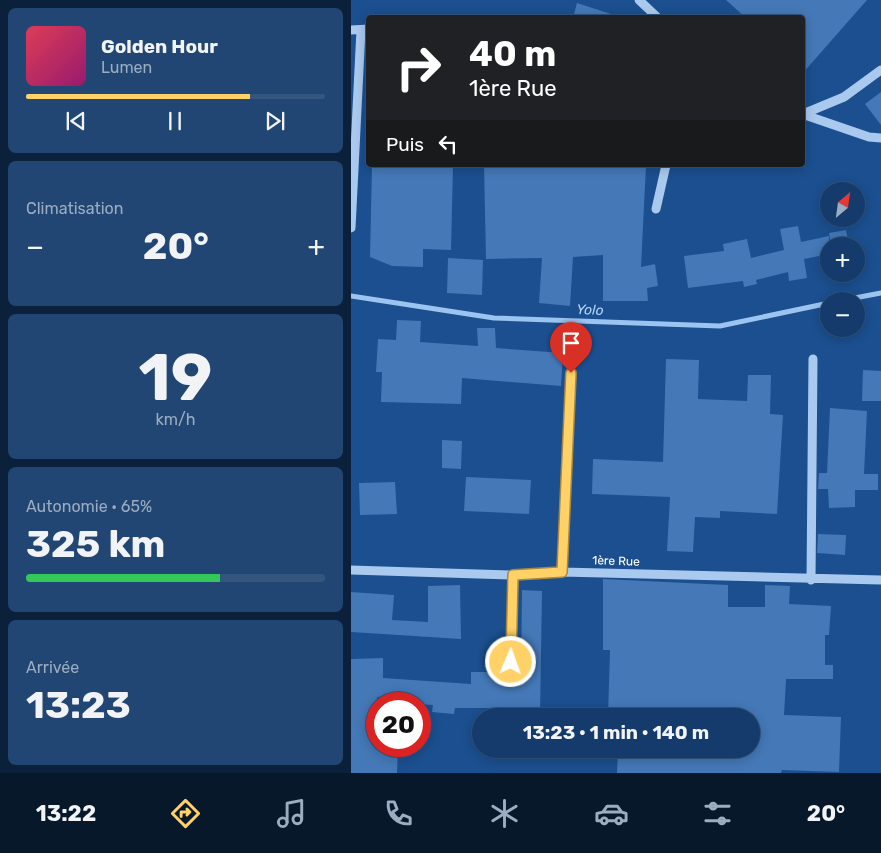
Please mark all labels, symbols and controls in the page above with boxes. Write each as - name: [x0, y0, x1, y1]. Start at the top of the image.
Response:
- text: 40 m: [469, 33, 556, 75]
- text: Golden Hour: [101, 35, 218, 58]
- icon: right: [386, 35, 451, 100]
- text: Lumen: [101, 58, 152, 77]
- text: 1ère Rue: [469, 75, 557, 102]
- icon: previous: [62, 107, 90, 135]
- icon: pause: [161, 107, 189, 135]
- icon: next: [261, 107, 289, 135]
- icon: left: [434, 130, 462, 158]
- text: Puis: [386, 133, 424, 156]
- north arrow: [820, 182, 865, 228]
- map controls: [820, 182, 865, 337]
- text: Climatisation: [26, 199, 123, 218]
- text: 20°: [143, 223, 209, 269]
- text: −: [26, 230, 44, 263]
- text: +: [308, 230, 325, 263]
- button: +: [820, 237, 865, 282]
- button: −: [820, 292, 865, 337]
- water label: Yolo: [576, 301, 604, 319]
- pin: [550, 322, 592, 373]
- icon: arrive: [557, 329, 585, 357]
- text: 19: [139, 339, 212, 416]
- text: km/h: [156, 410, 195, 429]
- text: Autonomie · 65%: [26, 497, 152, 516]
- text: 325 km: [26, 521, 165, 567]
- street label: 1ère Rue: [592, 553, 640, 569]
- position arrow: [484, 635, 536, 687]
- text: Arrivée: [26, 658, 79, 677]
- text: 13:23: [26, 682, 131, 728]
- speed limit sign: 20: [366, 692, 431, 757]
- text: 13:23 · 1 min · 140 m: [523, 721, 709, 744]
- icon: directions: [168, 796, 203, 831]
- icon: music: [274, 796, 309, 831]
- icon: phone: [381, 796, 416, 831]
- icon: climate: [487, 796, 522, 831]
- icon: car: [594, 796, 629, 831]
- icon: filters: [700, 796, 735, 831]
- text: 13:22: [36, 800, 96, 827]
- text: 20°: [807, 800, 845, 827]

